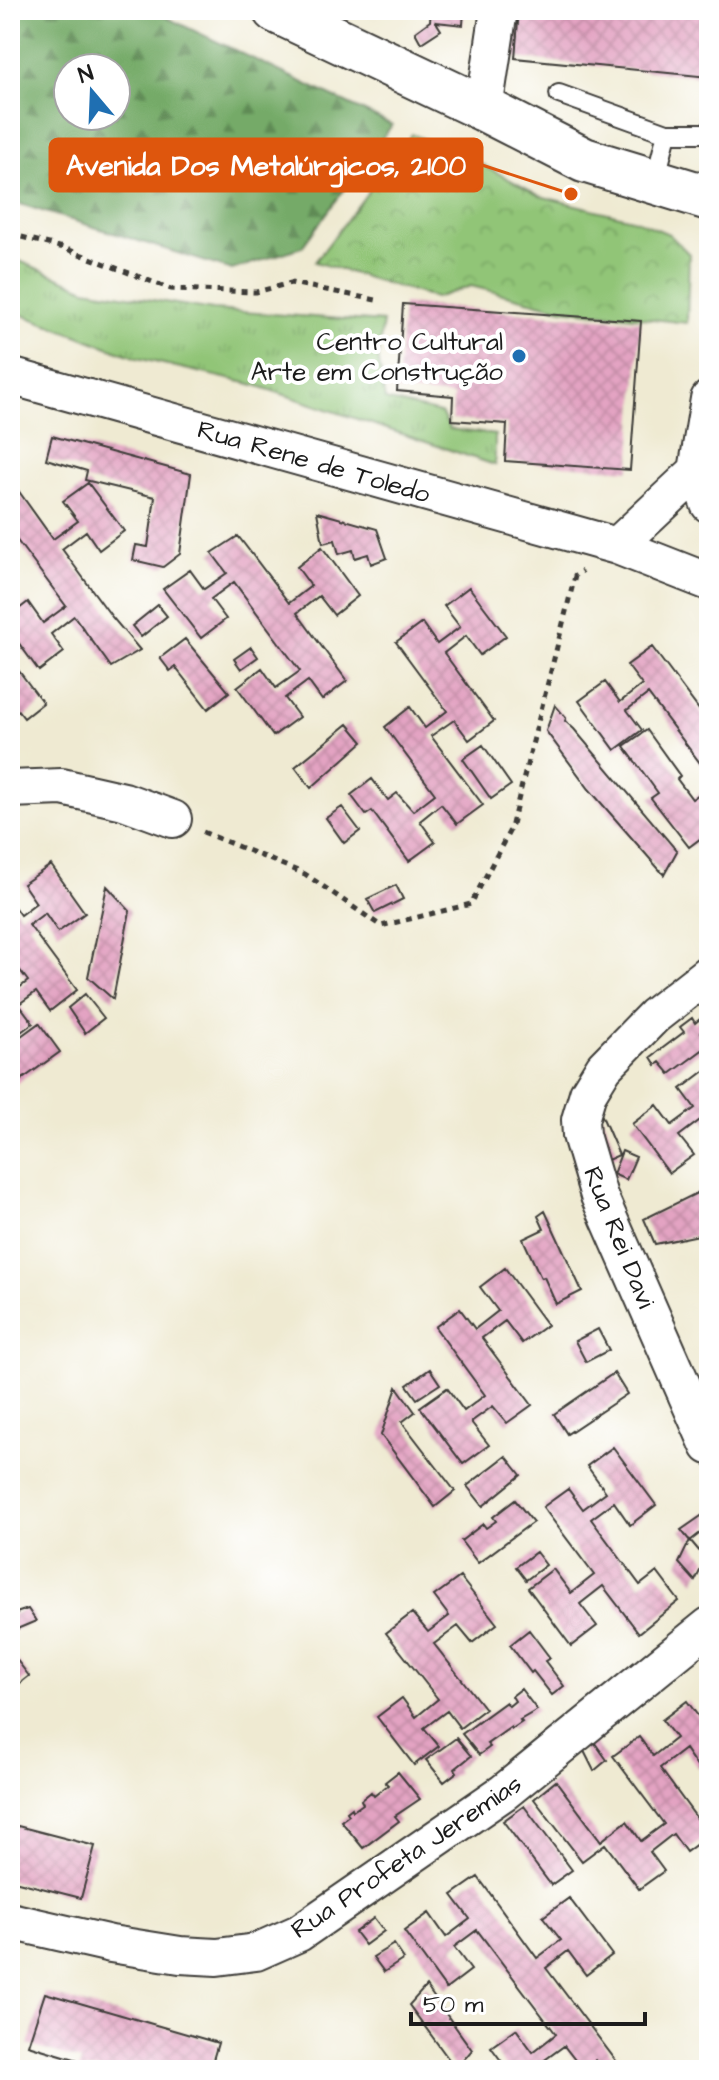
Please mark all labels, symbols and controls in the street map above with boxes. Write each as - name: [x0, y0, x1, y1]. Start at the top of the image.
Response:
- north arrow: [52, 52, 132, 132]
- text: N: [74, 58, 98, 91]
- callout: Avenida Dos Metalúrgicos, 2100: [50, 139, 482, 191]
- text: Avenida Dos Metalúrgicos, 2100: [66, 147, 466, 188]
- place label: Centro Cultural Arte em Construção: [251, 324, 503, 390]
- marker: Centro Cultural Arte em Construção: [510, 347, 528, 365]
- street label: Rua Rene de Toledo: [193, 412, 434, 512]
- street label: Rua Rei Davi: [574, 1161, 664, 1314]
- street label: Rua Profeta Jeremias: [284, 1766, 529, 1948]
- scale bar: [411, 1976, 645, 2026]
- text: 50 m: [423, 1988, 484, 2022]

